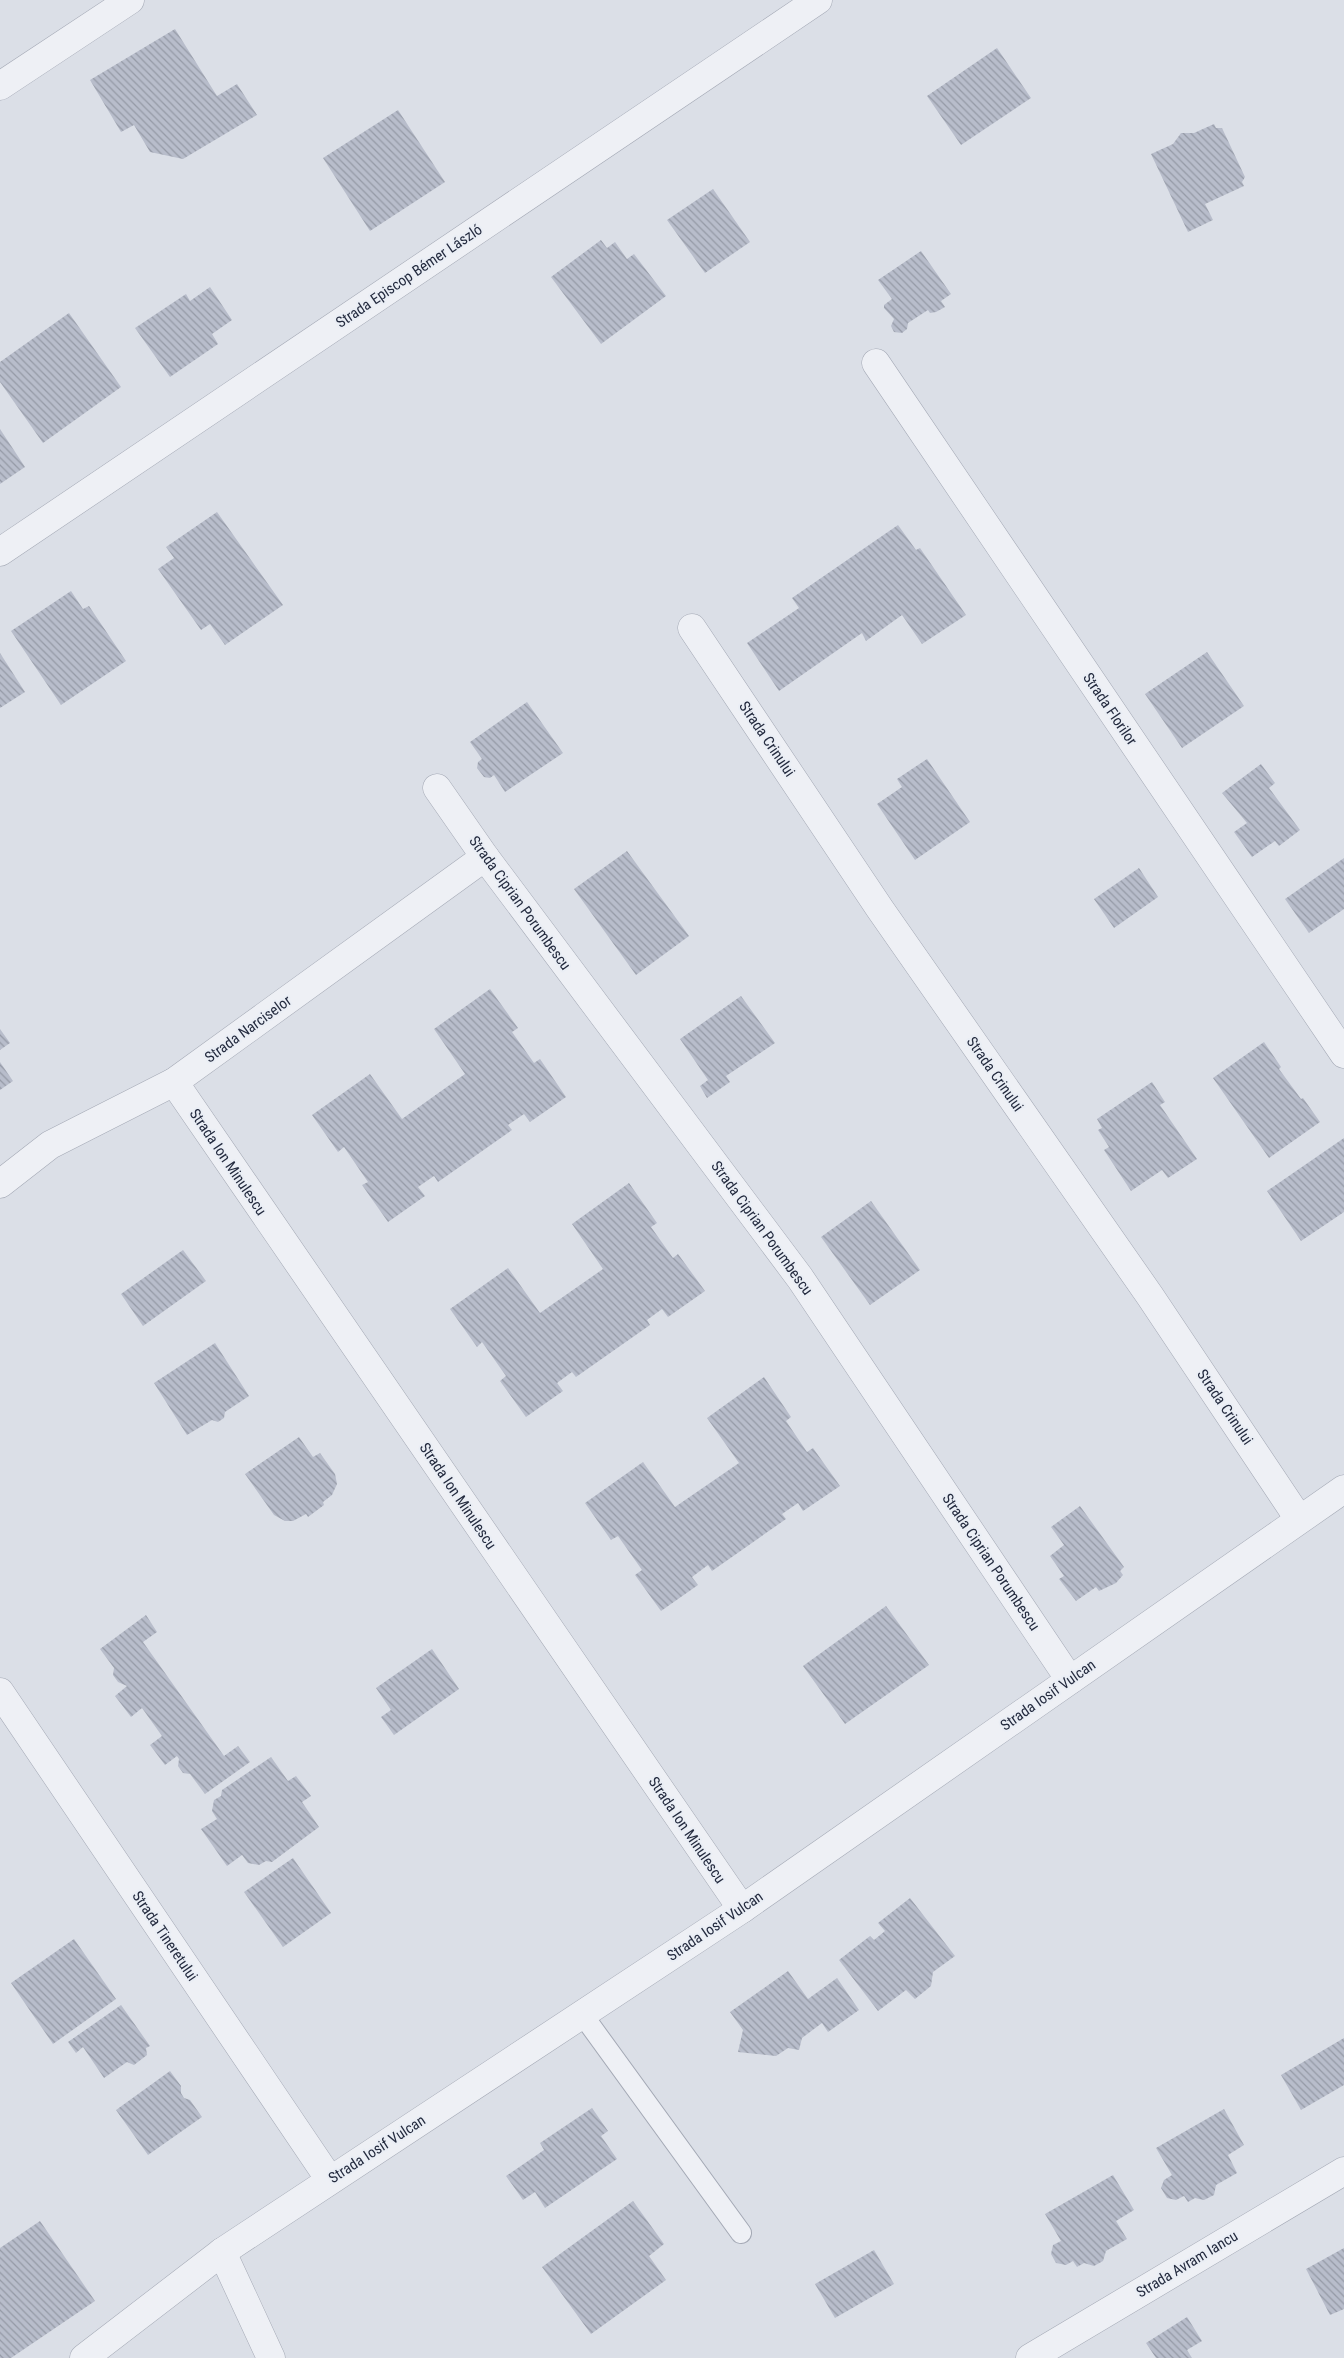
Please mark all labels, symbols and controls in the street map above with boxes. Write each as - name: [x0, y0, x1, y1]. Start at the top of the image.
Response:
- street label: Strada Episcop Bémer László: [332, 220, 486, 332]
- street label: Strada Florilor: [1079, 669, 1141, 749]
- street label: Strada Crinului: [735, 698, 799, 780]
- street label: Strada Ciprian Porumbescu: [465, 832, 575, 974]
- street label: Strada Narciselor: [201, 991, 295, 1066]
- street label: Strada Crinului: [963, 1033, 1027, 1115]
- street label: Strada Ion Minulescu: [186, 1105, 270, 1219]
- street label: Strada Ciprian Porumbescu: [707, 1157, 817, 1299]
- street label: Strada Crinului: [1193, 1366, 1257, 1448]
- street label: Strada Ion Minulescu: [416, 1439, 500, 1553]
- street label: Strada Ciprian Porumbescu: [938, 1490, 1044, 1634]
- street label: Strada Iosif Vulcan: [997, 1656, 1099, 1734]
- street label: Strada Ion Minulescu: [645, 1773, 729, 1887]
- street label: Strada Iosif Vulcan: [664, 1887, 766, 1965]
- street label: Strada Tineretului: [128, 1888, 202, 1984]
- street label: Strada Iosif Vulcan: [325, 2111, 429, 2187]
- street label: Strada Avram Iancu: [1133, 2227, 1241, 2301]

